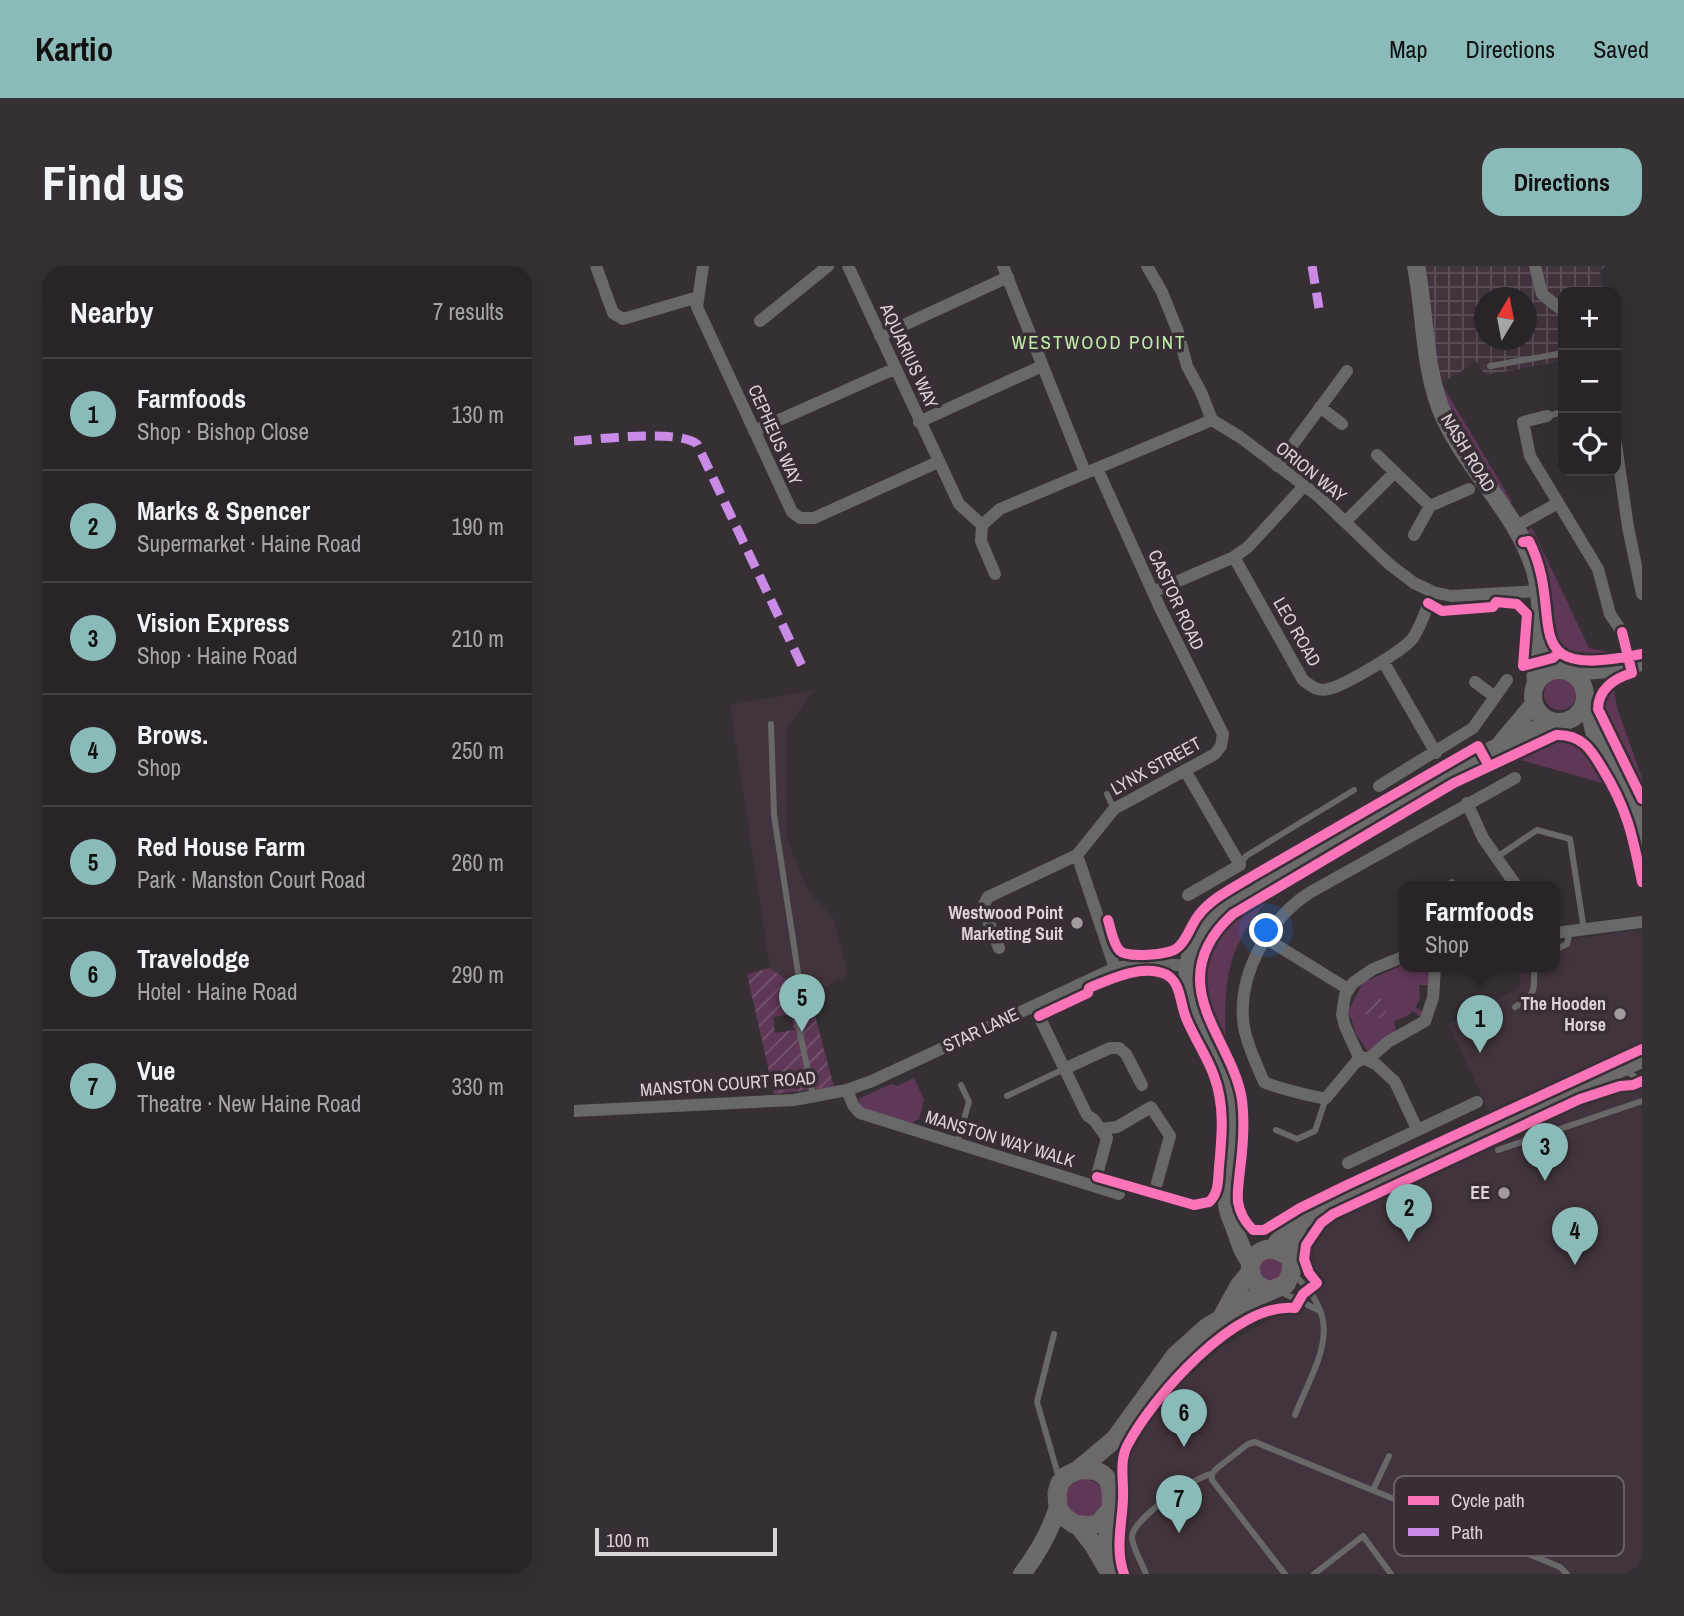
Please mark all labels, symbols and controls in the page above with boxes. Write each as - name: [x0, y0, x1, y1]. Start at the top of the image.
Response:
- text: Kartio: [35, 27, 113, 71]
- text: Map: [1389, 33, 1427, 65]
- text: Directions: [1465, 33, 1555, 65]
- text: Saved: [1593, 33, 1649, 65]
- button: Directions: [1482, 148, 1642, 216]
- text: Find us: [42, 149, 185, 215]
- north arrow: [1474, 287, 1537, 350]
- map controls: [1558, 287, 1621, 476]
- button: +: [1558, 287, 1621, 350]
- text: Nearby: [70, 292, 153, 332]
- text: 7 results: [433, 296, 504, 327]
- street label: AQUARIUS WAY: [874, 298, 945, 413]
- district label: WESTWOOD POINT: [1011, 329, 1187, 355]
- button: −: [1558, 350, 1621, 413]
- text: Farmfoods: [137, 381, 246, 416]
- street label: CEPHEUS WAY: [742, 381, 809, 489]
- text: 1: [88, 399, 98, 430]
- text: 130 m: [452, 399, 504, 430]
- street label: NASH ROAD: [1435, 409, 1502, 497]
- button: locate: [1558, 413, 1621, 476]
- text: Shop · Bishop Close: [137, 416, 309, 447]
- street label: ORION WAY: [1271, 435, 1352, 508]
- text: Marks & Spencer: [137, 493, 310, 528]
- text: 2: [88, 511, 98, 542]
- text: 190 m: [452, 511, 504, 542]
- text: Supermarket · Haine Road: [137, 528, 361, 559]
- street label: CASTOR ROAD: [1142, 546, 1211, 654]
- street label: LEO ROAD: [1268, 592, 1327, 671]
- text: Vision Express: [137, 605, 290, 640]
- text: 3: [88, 623, 98, 654]
- text: 210 m: [452, 623, 504, 654]
- text: Shop · Haine Road: [137, 640, 297, 671]
- text: Brows.: [137, 717, 208, 752]
- street label: LYNX STREET: [1106, 730, 1205, 801]
- text: 4: [88, 735, 98, 766]
- text: 250 m: [452, 735, 504, 766]
- text: Shop: [137, 752, 181, 783]
- text: Red House Farm: [137, 829, 305, 864]
- text: 5: [88, 847, 98, 878]
- text: 260 m: [452, 847, 504, 878]
- text: Park · Manston Court Road: [137, 864, 366, 895]
- popup: [1399, 881, 1560, 972]
- text: Farmfoods: [1425, 894, 1534, 929]
- place label: Westwood Point Marketing Suit: [948, 900, 1063, 946]
- your location: [1249, 913, 1283, 947]
- marker: Westwood Point Marketing Suit: [1069, 915, 1085, 931]
- text: Shop: [1425, 929, 1469, 960]
- text: Travelodge: [137, 941, 250, 976]
- text: 6: [88, 959, 98, 990]
- text: 290 m: [452, 959, 504, 990]
- pin: 5: [779, 974, 825, 1032]
- text: Hotel · Haine Road: [137, 976, 297, 1007]
- place label: The Hooden Horse: [1521, 991, 1606, 1037]
- pin: 1: [1457, 995, 1503, 1053]
- street label: STAR LANE: [939, 1001, 1023, 1058]
- marker: The Hooden Horse: [1612, 1006, 1628, 1022]
- text: Vue: [137, 1053, 175, 1088]
- street label: MANSTON COURT ROAD: [639, 1065, 817, 1102]
- text: 7: [88, 1071, 98, 1102]
- text: 330 m: [452, 1071, 504, 1102]
- text: Theatre · New Haine Road: [137, 1088, 361, 1119]
- street label: MANSTON WAY WALK: [922, 1104, 1078, 1173]
- pin: 3: [1522, 1123, 1568, 1181]
- place label: EE: [1470, 1180, 1490, 1205]
- pin: 2: [1386, 1184, 1432, 1242]
- marker: EE: [1496, 1185, 1512, 1201]
- pin: 4: [1552, 1207, 1598, 1265]
- pin: 6: [1161, 1389, 1207, 1447]
- pin: 7: [1156, 1475, 1202, 1533]
- legend: [1394, 1476, 1624, 1556]
- text: Cycle path: [1451, 1487, 1525, 1513]
- text: Path: [1451, 1519, 1483, 1545]
- scale bar: [595, 1525, 777, 1557]
- text: 100 m: [606, 1527, 649, 1553]

